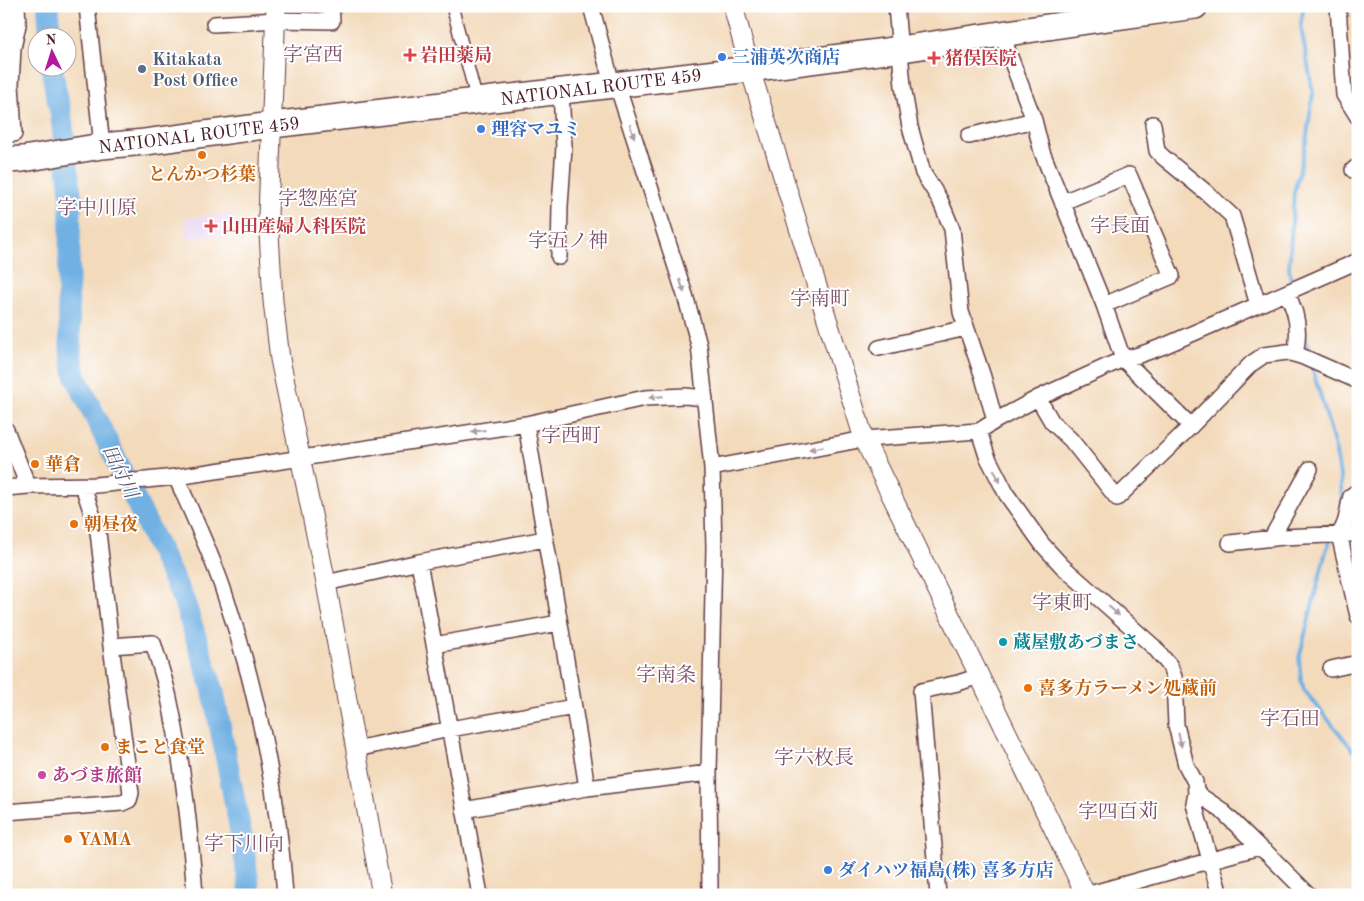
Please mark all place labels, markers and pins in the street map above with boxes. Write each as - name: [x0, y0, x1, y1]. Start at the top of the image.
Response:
- place label: 岩田薬局: [420, 45, 492, 65]
- place label: 三浦英次商店: [732, 47, 840, 67]
- place label: 猪俣医院: [945, 48, 1017, 68]
- marker: 岩田薬局: [404, 49, 416, 61]
- place label: Kitakata Post Office: [152, 51, 238, 90]
- marker: 三浦英次商店: [716, 51, 728, 63]
- marker: 猪俣医院: [927, 51, 941, 65]
- marker: Kitakata Post Office: [136, 63, 148, 75]
- place label: 理容マユミ: [491, 119, 581, 139]
- marker: 理容マユミ: [475, 123, 487, 135]
- marker: とんかつ杉葉: [196, 149, 208, 161]
- place label: とんかつ杉葉: [148, 164, 256, 184]
- place label: 山田産婦人科医院: [222, 216, 366, 236]
- marker: 山田産婦人科医院: [204, 219, 218, 233]
- place label: 華倉: [45, 454, 81, 474]
- marker: 華倉: [29, 458, 41, 470]
- place label: 朝昼夜: [84, 514, 138, 534]
- marker: 朝昼夜: [68, 518, 80, 530]
- place label: 蔵屋敷あづまさ: [1013, 632, 1139, 652]
- marker: 蔵屋敷あづまさ: [997, 636, 1009, 648]
- place label: 喜多方ラーメン処蔵前: [1038, 678, 1217, 698]
- marker: 喜多方ラーメン処蔵前: [1022, 682, 1034, 694]
- place label: まこと食堂: [115, 737, 205, 757]
- marker: まこと食堂: [99, 741, 111, 753]
- place label: あづま旅館: [52, 765, 142, 785]
- marker: あづま旅館: [36, 769, 48, 781]
- place label: YAMA: [78, 831, 132, 849]
- marker: YAMA: [62, 833, 74, 845]
- place label: ダイハツ福島(株) 喜多方店: [838, 860, 1054, 880]
- marker: ダイハツ福島(株) 喜多方店: [822, 864, 834, 876]

